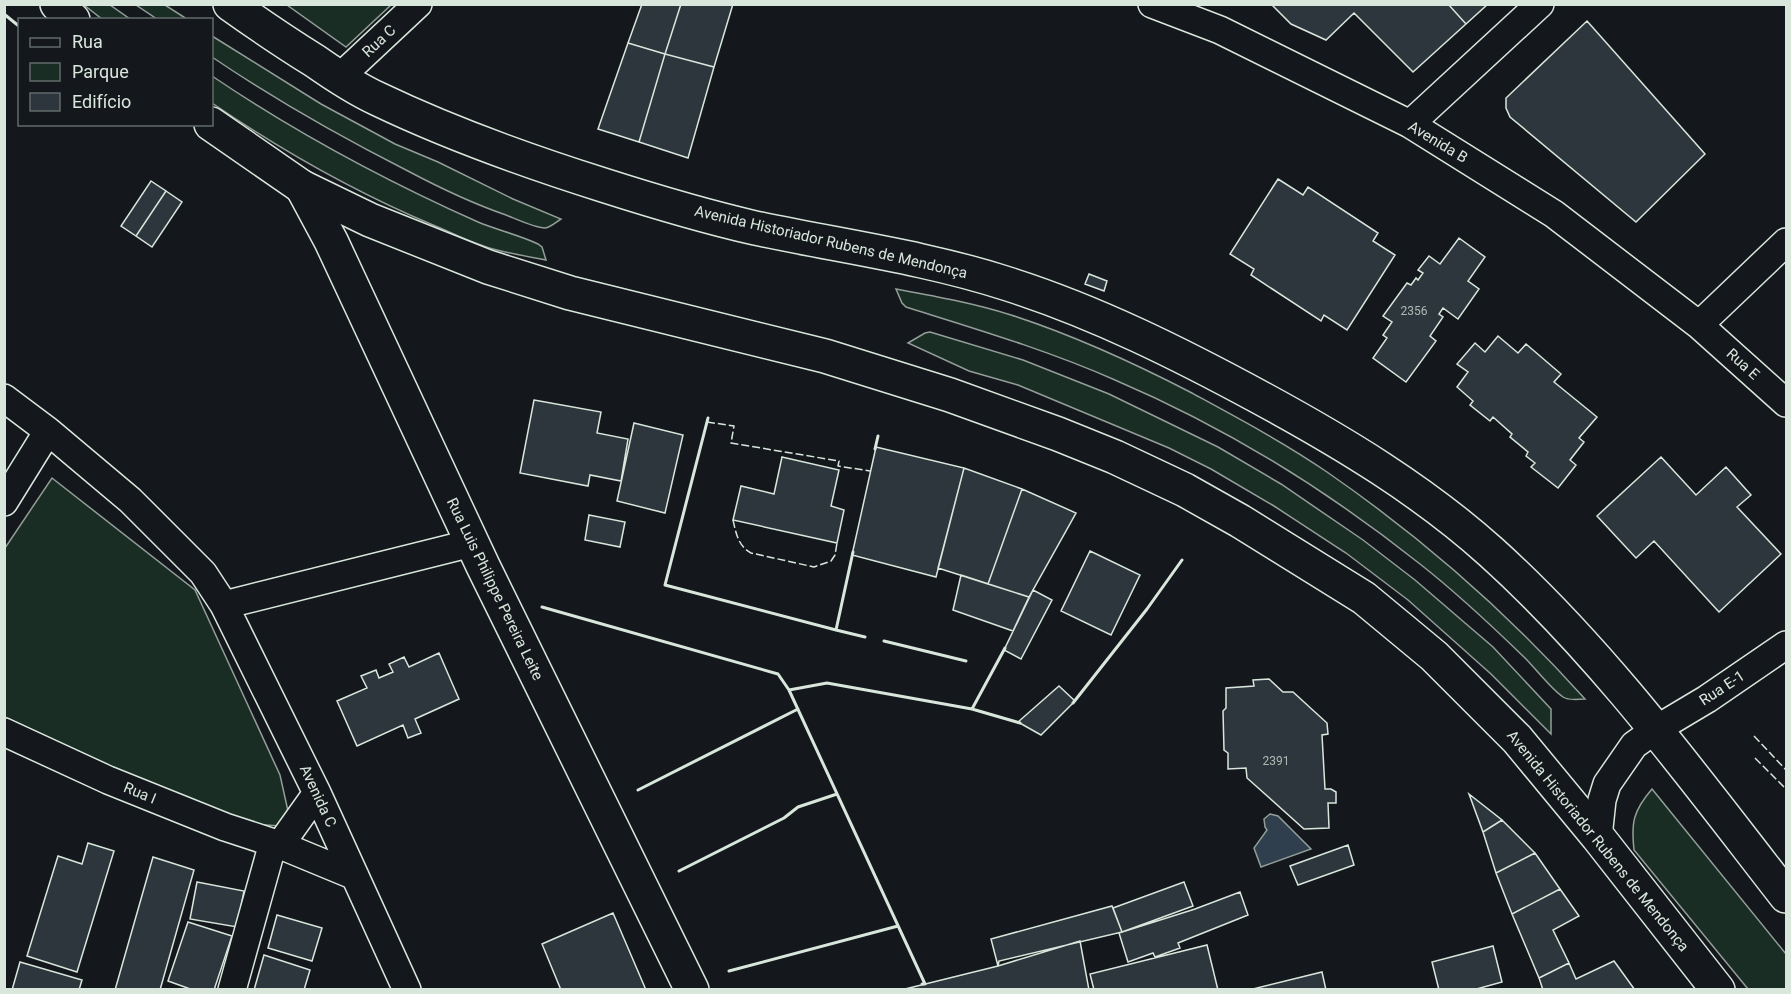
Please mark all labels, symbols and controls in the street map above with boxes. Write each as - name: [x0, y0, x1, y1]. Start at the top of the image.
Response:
- legend: [18, 18, 213, 126]
- street label: Rua C: [359, 21, 400, 61]
- text: Rua: [72, 31, 103, 52]
- text: Parque: [72, 61, 129, 82]
- text: Edifício: [72, 91, 131, 112]
- street label: Avenida B: [1405, 117, 1471, 167]
- street label: Avenida Historiador Rubens de Mendonça: [693, 202, 969, 282]
- house number: 2356: [1401, 304, 1428, 318]
- street label: Rua E: [1723, 345, 1763, 384]
- street label: Rua Luis Philippe Pereira Leite: [443, 495, 547, 683]
- street label: Rua E-1: [1696, 667, 1748, 709]
- street label: Avenida Historiador Rubens de Mendonça: [1503, 727, 1693, 955]
- house number: 2391: [1263, 754, 1289, 768]
- street label: Avenida C: [296, 762, 340, 830]
- street label: Rua I: [121, 778, 159, 808]

